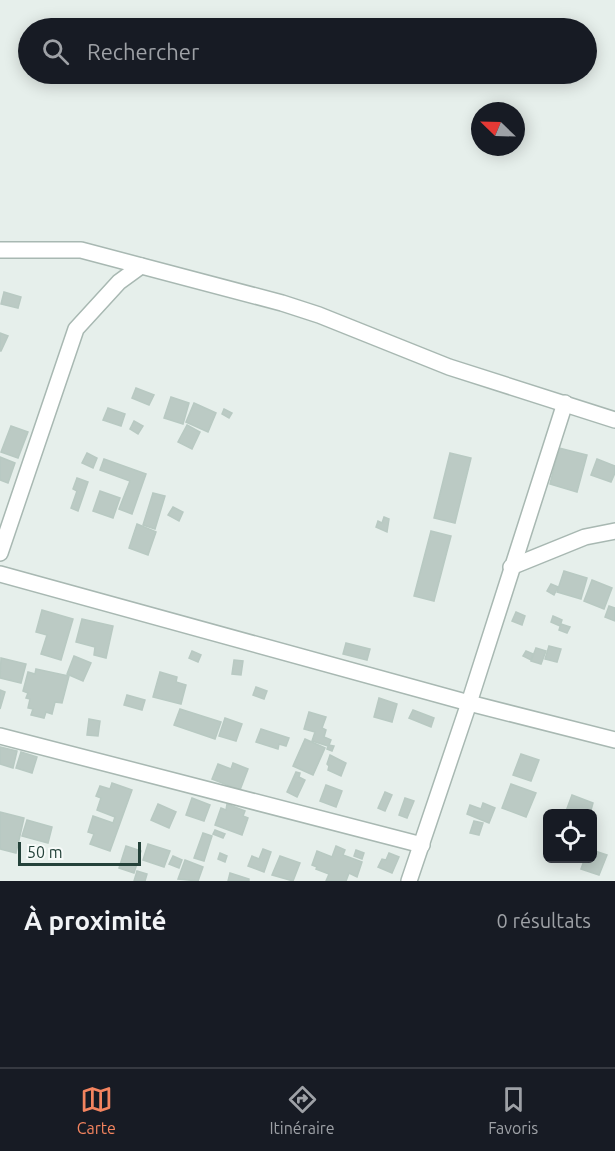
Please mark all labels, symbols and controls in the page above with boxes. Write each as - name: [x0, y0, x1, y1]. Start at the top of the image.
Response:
- search box: [18, 18, 597, 84]
- icon: search: [39, 35, 72, 68]
- text: Rechercher: [87, 39, 199, 64]
- north arrow: [471, 102, 525, 156]
- map controls: [543, 809, 597, 863]
- button: locate: [543, 809, 597, 863]
- scale bar: [18, 839, 141, 866]
- text: 50 m: [27, 843, 63, 861]
- text: À proximité: [24, 906, 166, 935]
- text: 0 résultats: [497, 909, 591, 932]
- tab: Carte: [77, 1083, 116, 1137]
- tab: Itinéraire: [269, 1083, 335, 1137]
- tab: Favoris: [488, 1083, 538, 1137]

